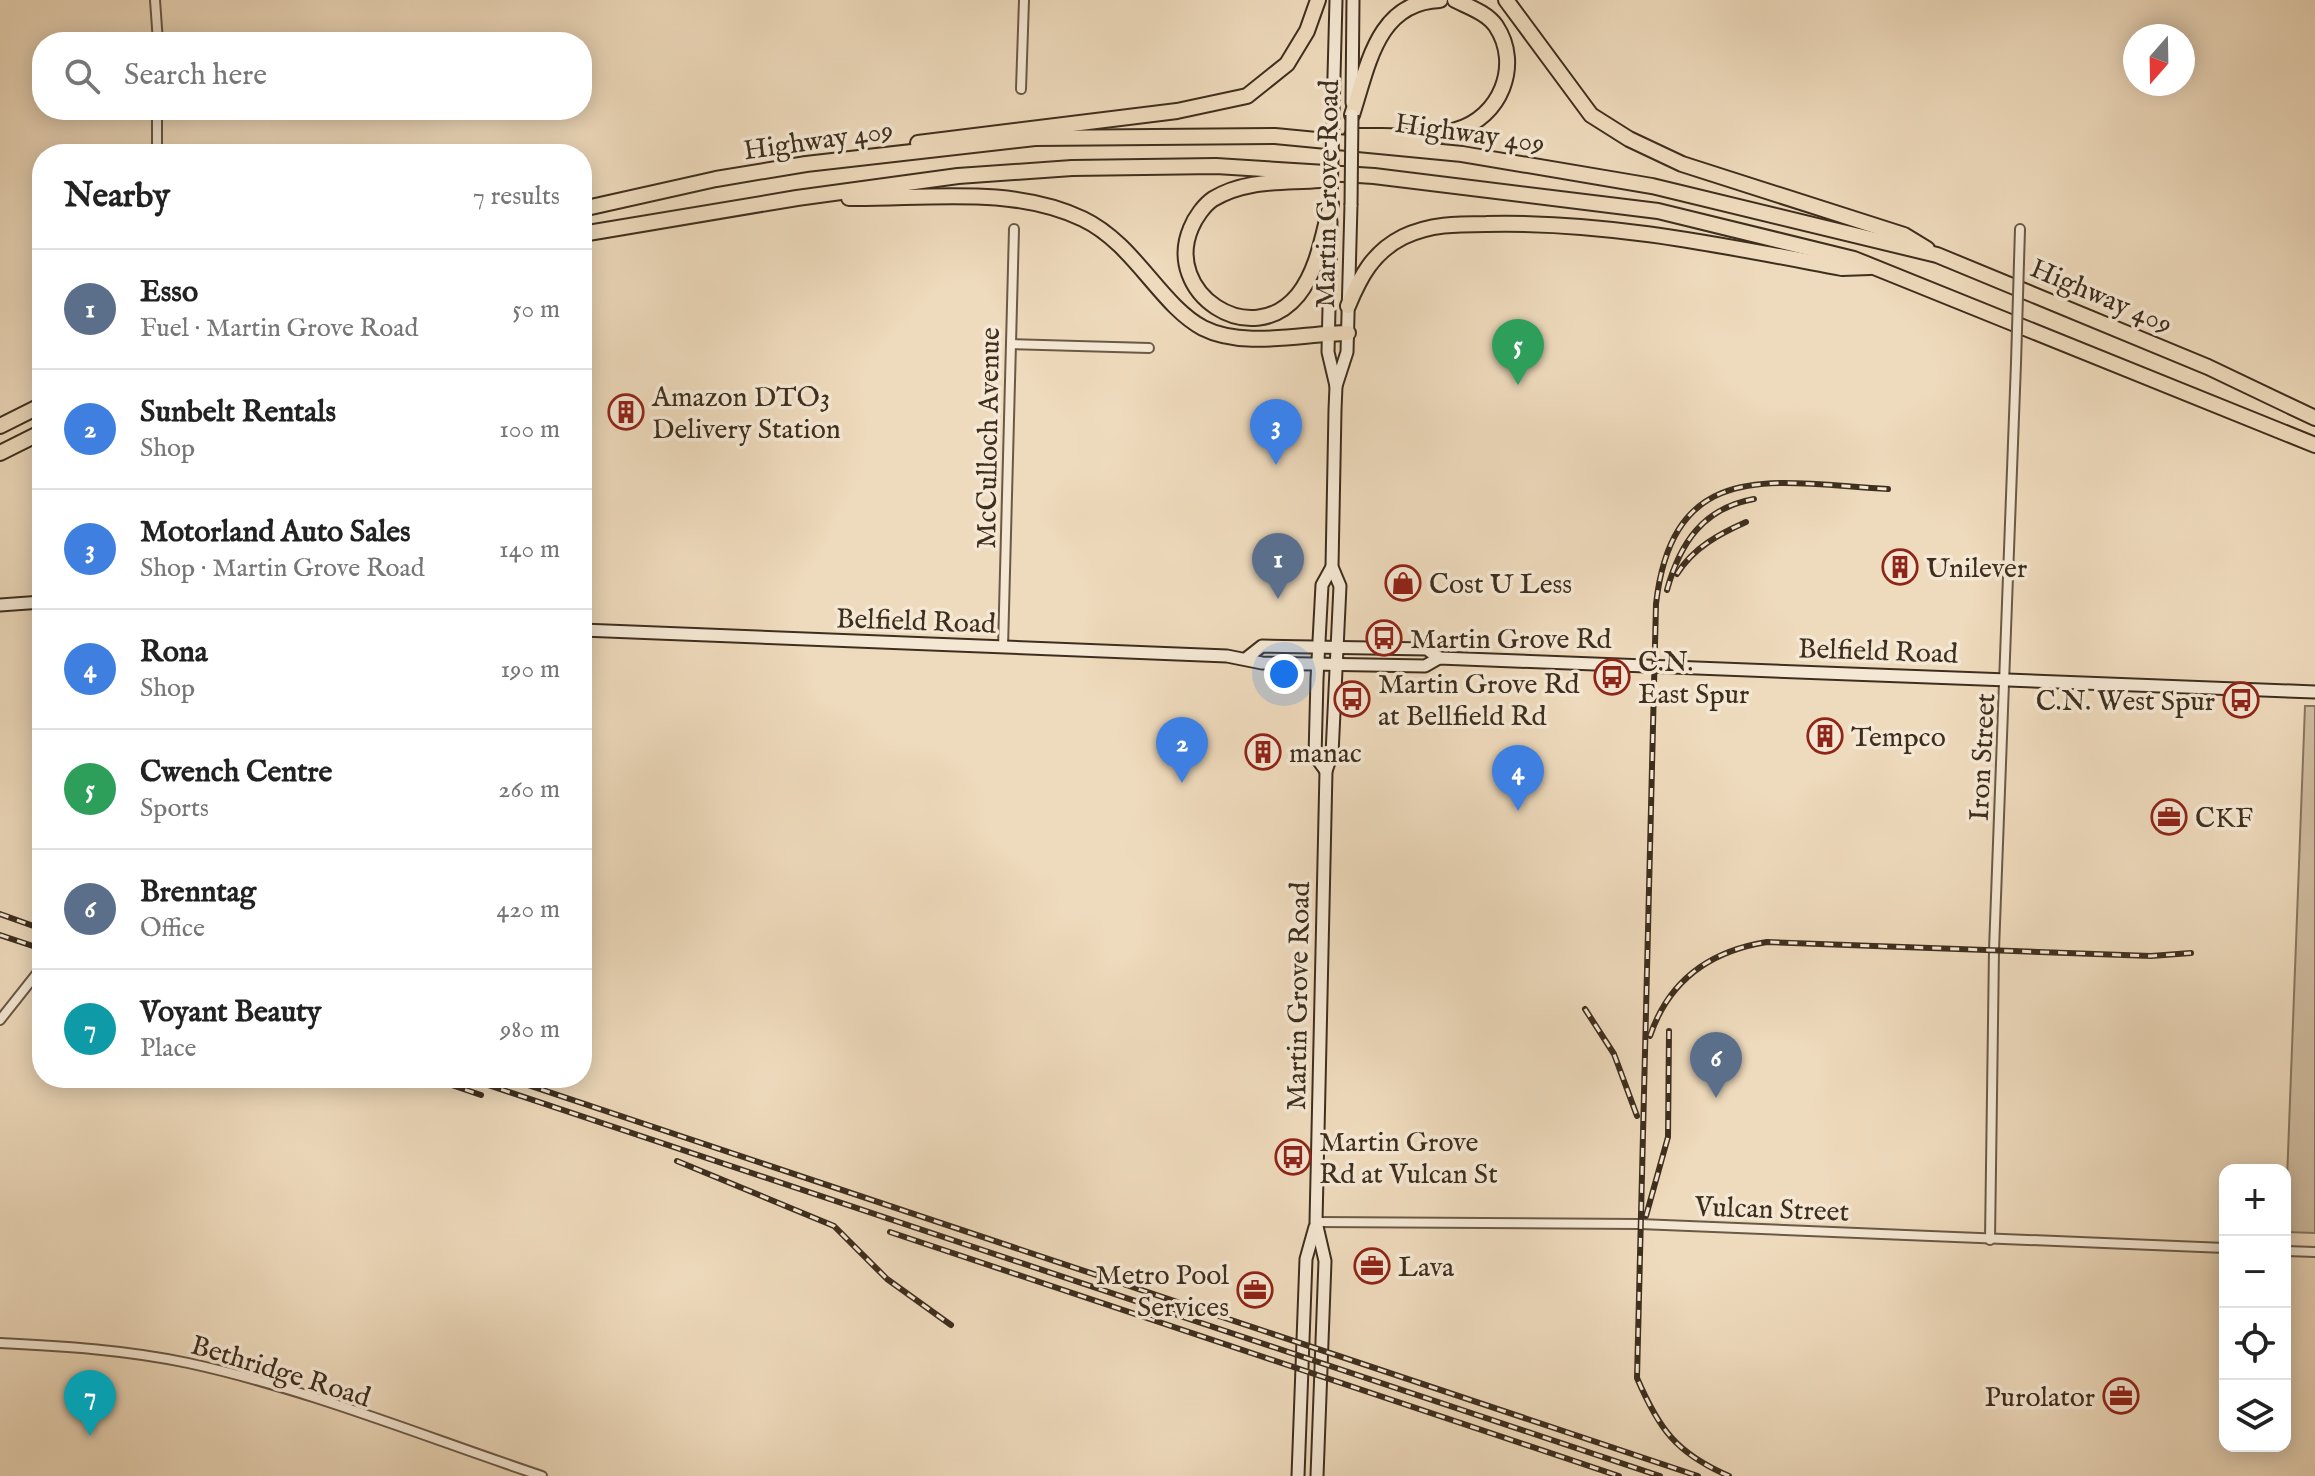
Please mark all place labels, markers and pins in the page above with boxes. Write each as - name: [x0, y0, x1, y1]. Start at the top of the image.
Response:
- pin: 5: [1492, 319, 1544, 385]
- place label: Amazon DTO3 Delivery Station: [651, 381, 841, 448]
- building icon: Amazon DTO3 Delivery Station: [607, 393, 645, 431]
- pin: 3: [1250, 399, 1302, 465]
- pin: 1: [1252, 533, 1304, 599]
- building icon: Unilever: [1881, 548, 1919, 586]
- place label: Unilever: [1926, 552, 2027, 587]
- shop icon: Cost U Less: [1384, 564, 1422, 602]
- place label: Cost U Less: [1429, 568, 1572, 603]
- bus stop icon: Martin Grove Rd: [1365, 619, 1403, 657]
- place label: Martin Grove Rd: [1410, 623, 1612, 658]
- place label: C.N. East Spur: [1638, 646, 1749, 713]
- bus stop icon: C.N. East Spur: [1593, 658, 1631, 696]
- place label: Martin Grove Rd at Bellfield Rd: [1378, 668, 1580, 735]
- bus stop icon: Martin Grove Rd at Bellfield Rd: [1333, 680, 1371, 718]
- bus stop icon: C.N. West Spur: [2222, 681, 2260, 719]
- place label: C.N. West Spur: [2036, 685, 2215, 720]
- pin: 2: [1156, 717, 1208, 783]
- building icon: Tempco: [1806, 717, 1844, 755]
- place label: Tempco: [1851, 721, 1946, 756]
- building icon: manac: [1244, 733, 1282, 771]
- place label: manac: [1289, 737, 1362, 772]
- pin: 4: [1492, 745, 1544, 811]
- office icon: CKF: [2150, 798, 2188, 836]
- place label: CKF: [2195, 802, 2253, 837]
- pin: 6: [1690, 1032, 1742, 1098]
- place label: Martin Grove Rd at Vulcan St: [1319, 1126, 1498, 1193]
- bus stop icon: Martin Grove Rd at Vulcan St: [1274, 1138, 1312, 1176]
- office icon: Lava: [1353, 1247, 1391, 1285]
- place label: Lava: [1398, 1251, 1455, 1286]
- place label: Metro Pool Services: [1096, 1259, 1229, 1326]
- office icon: Metro Pool Services: [1236, 1271, 1274, 1309]
- pin: 7: [64, 1370, 116, 1436]
- office icon: Purolator: [2102, 1377, 2140, 1415]
- place label: Purolator: [1984, 1381, 2095, 1416]

